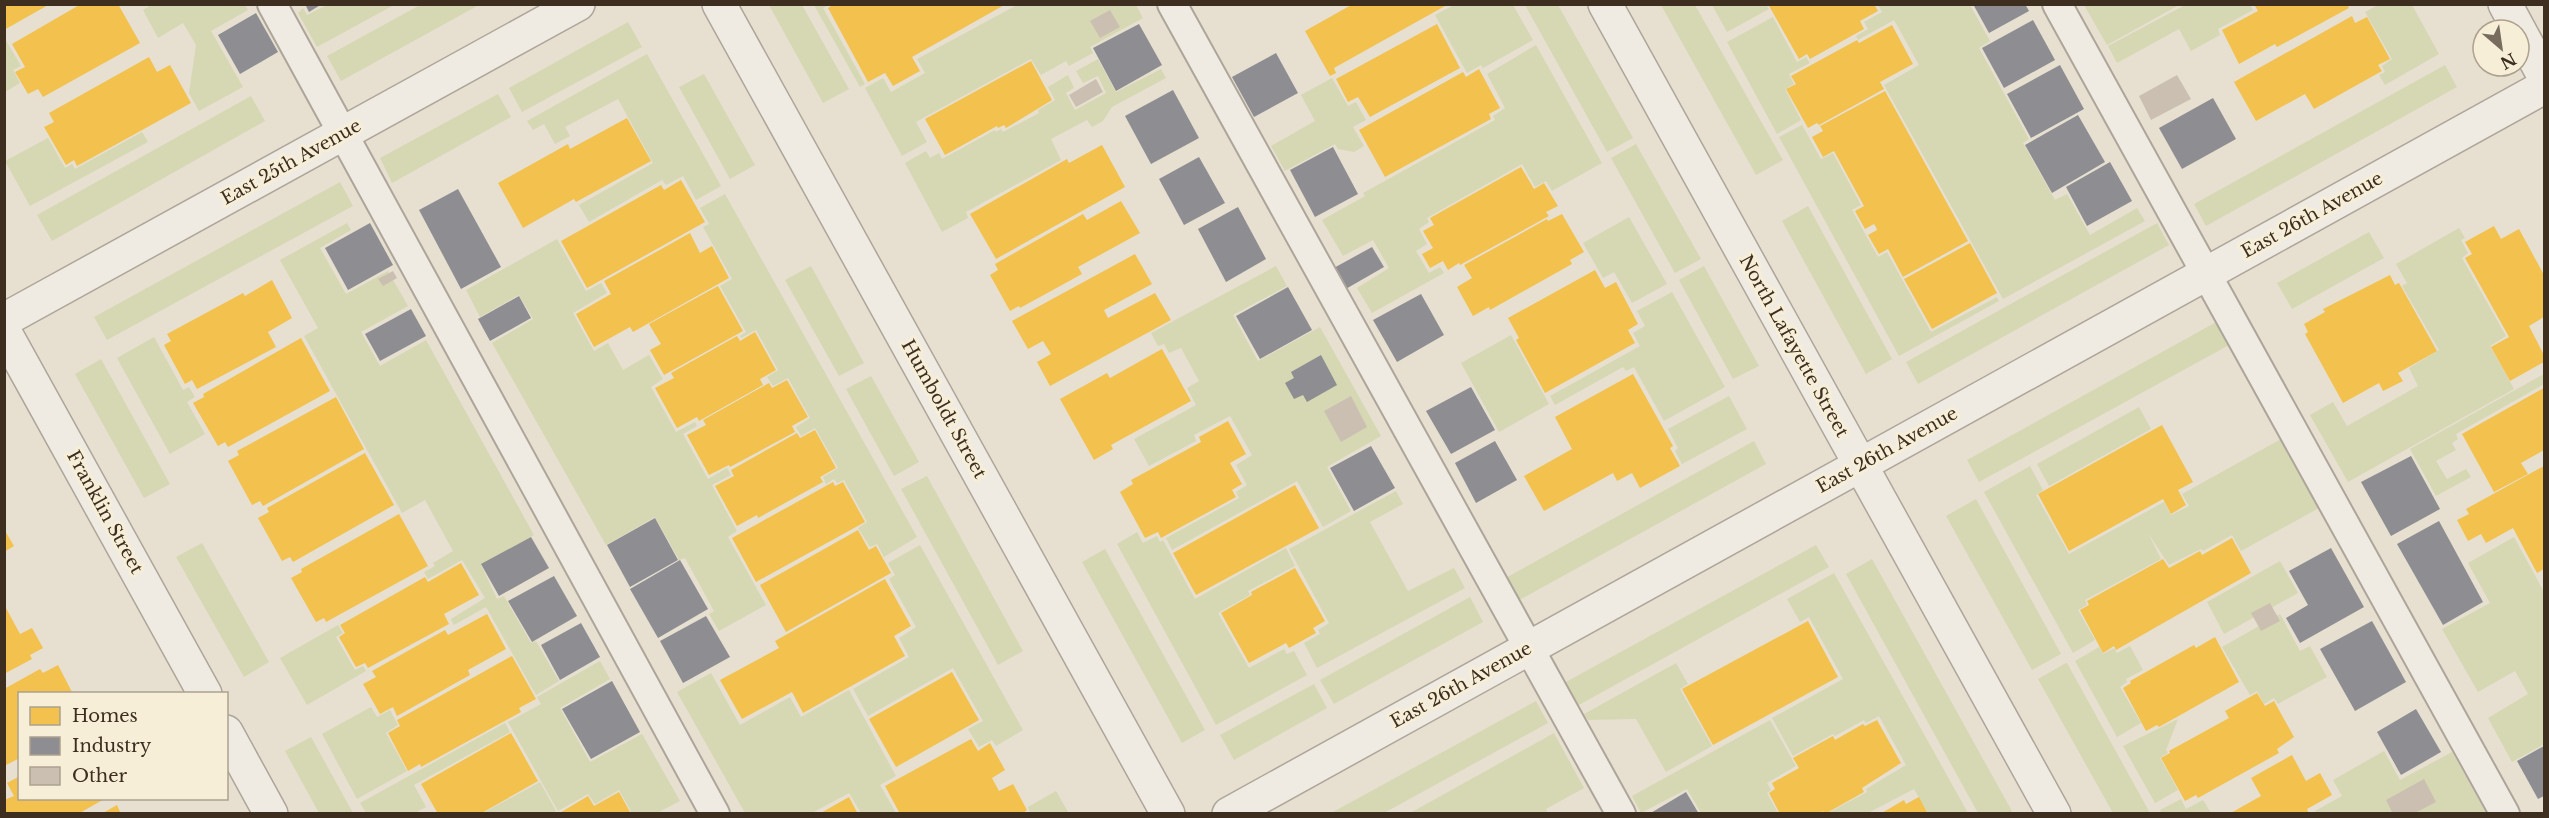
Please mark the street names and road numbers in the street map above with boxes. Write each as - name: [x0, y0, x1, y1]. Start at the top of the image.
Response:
- street label: East 25th Avenue: [217, 114, 365, 210]
- street label: East 26th Avenue: [2238, 167, 2386, 263]
- street label: North Lafayette Street: [1735, 251, 1853, 441]
- street label: Humboldt Street: [897, 336, 991, 482]
- street label: East 26th Avenue: [1813, 402, 1961, 498]
- street label: Franklin Street: [62, 446, 148, 578]
- street label: East 26th Avenue: [1387, 637, 1535, 733]

